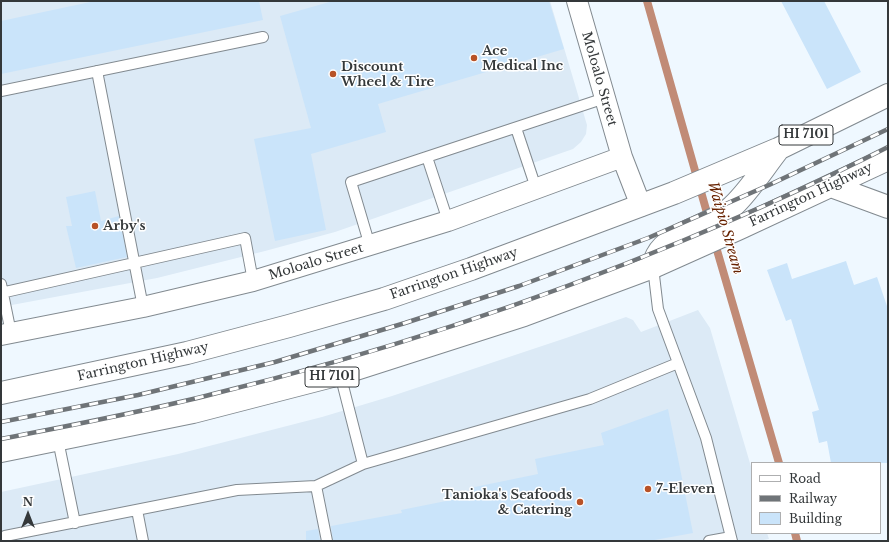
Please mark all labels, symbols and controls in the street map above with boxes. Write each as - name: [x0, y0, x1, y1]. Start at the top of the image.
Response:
- street label: Moloalo Street: [578, 30, 620, 128]
- place label: Ace Medical Inc: [482, 43, 563, 74]
- marker: Ace Medical Inc: [469, 53, 479, 63]
- place label: Discount Wheel & Tire: [341, 59, 434, 90]
- marker: Discount Wheel & Tire: [328, 69, 338, 79]
- road number: HI 7101: [779, 125, 833, 145]
- street label: Farrington Highway: [747, 160, 875, 230]
- water label: Waipio Stream: [704, 180, 746, 276]
- place label: Arby's: [103, 218, 146, 234]
- marker: Arby's: [90, 221, 100, 231]
- street label: Moloalo Street: [267, 240, 365, 284]
- street label: Farrington Highway: [388, 245, 520, 303]
- street label: Farrington Highway: [76, 339, 210, 385]
- road number: HI 7101: [305, 367, 359, 387]
- legend: [751, 462, 881, 534]
- text: Road: [789, 471, 821, 486]
- place label: 7-Eleven: [656, 481, 715, 497]
- marker: 7-Eleven: [643, 484, 653, 494]
- place label: Tanioka's Seafoods & Catering: [442, 487, 572, 518]
- text: Railway: [789, 491, 837, 506]
- north arrow: [8, 494, 48, 534]
- text: N: [23, 495, 33, 509]
- marker: Tanioka's Seafoods & Catering: [575, 497, 585, 507]
- text: Building: [789, 511, 842, 526]

